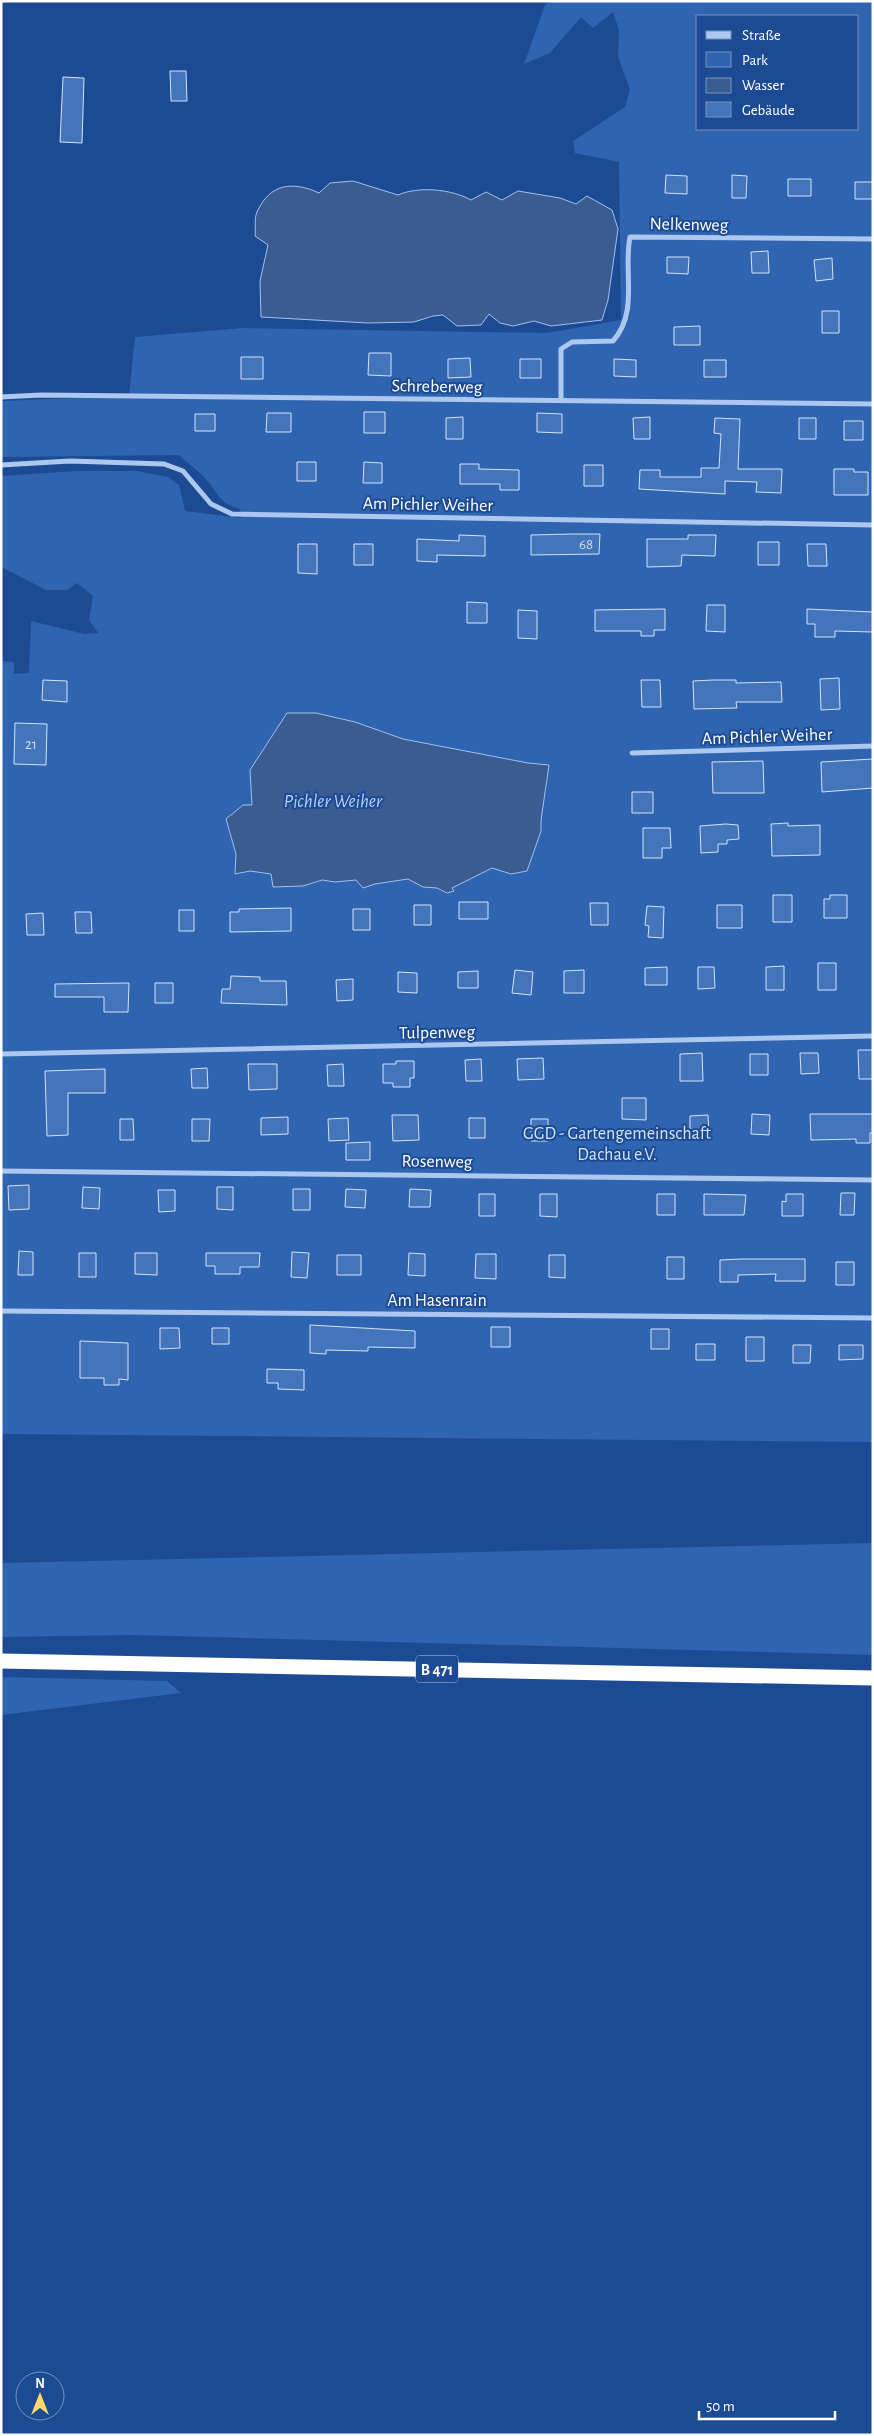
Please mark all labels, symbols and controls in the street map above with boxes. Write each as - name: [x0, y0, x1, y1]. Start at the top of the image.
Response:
- legend: [696, 15, 859, 130]
- text: Straße: [742, 28, 781, 43]
- text: Park: [742, 53, 768, 68]
- text: Wasser: [742, 78, 785, 93]
- text: Gebäude: [742, 103, 795, 118]
- street label: Nelkenweg: [650, 215, 729, 235]
- street label: Schreberweg: [391, 377, 483, 397]
- street label: Am Pichler Weiher: [363, 495, 494, 515]
- house number: 68: [579, 537, 593, 552]
- street label: Am Pichler Weiher: [701, 726, 833, 748]
- house number: 21: [25, 737, 37, 752]
- water label: Pichler Weiher: [284, 792, 383, 811]
- street label: Tulpenweg: [399, 1023, 476, 1043]
- park label: GGD - Gartengemeinschaft Dachau e.V.: [523, 1125, 711, 1164]
- street label: Rosenweg: [401, 1152, 473, 1172]
- street label: Am Hasenrain: [387, 1292, 487, 1310]
- road number: B 471: [416, 1656, 458, 1682]
- north arrow: [15, 2371, 65, 2421]
- text: N: [35, 2377, 45, 2391]
- scale bar: [699, 2388, 835, 2420]
- text: 50 m: [706, 2399, 735, 2414]

